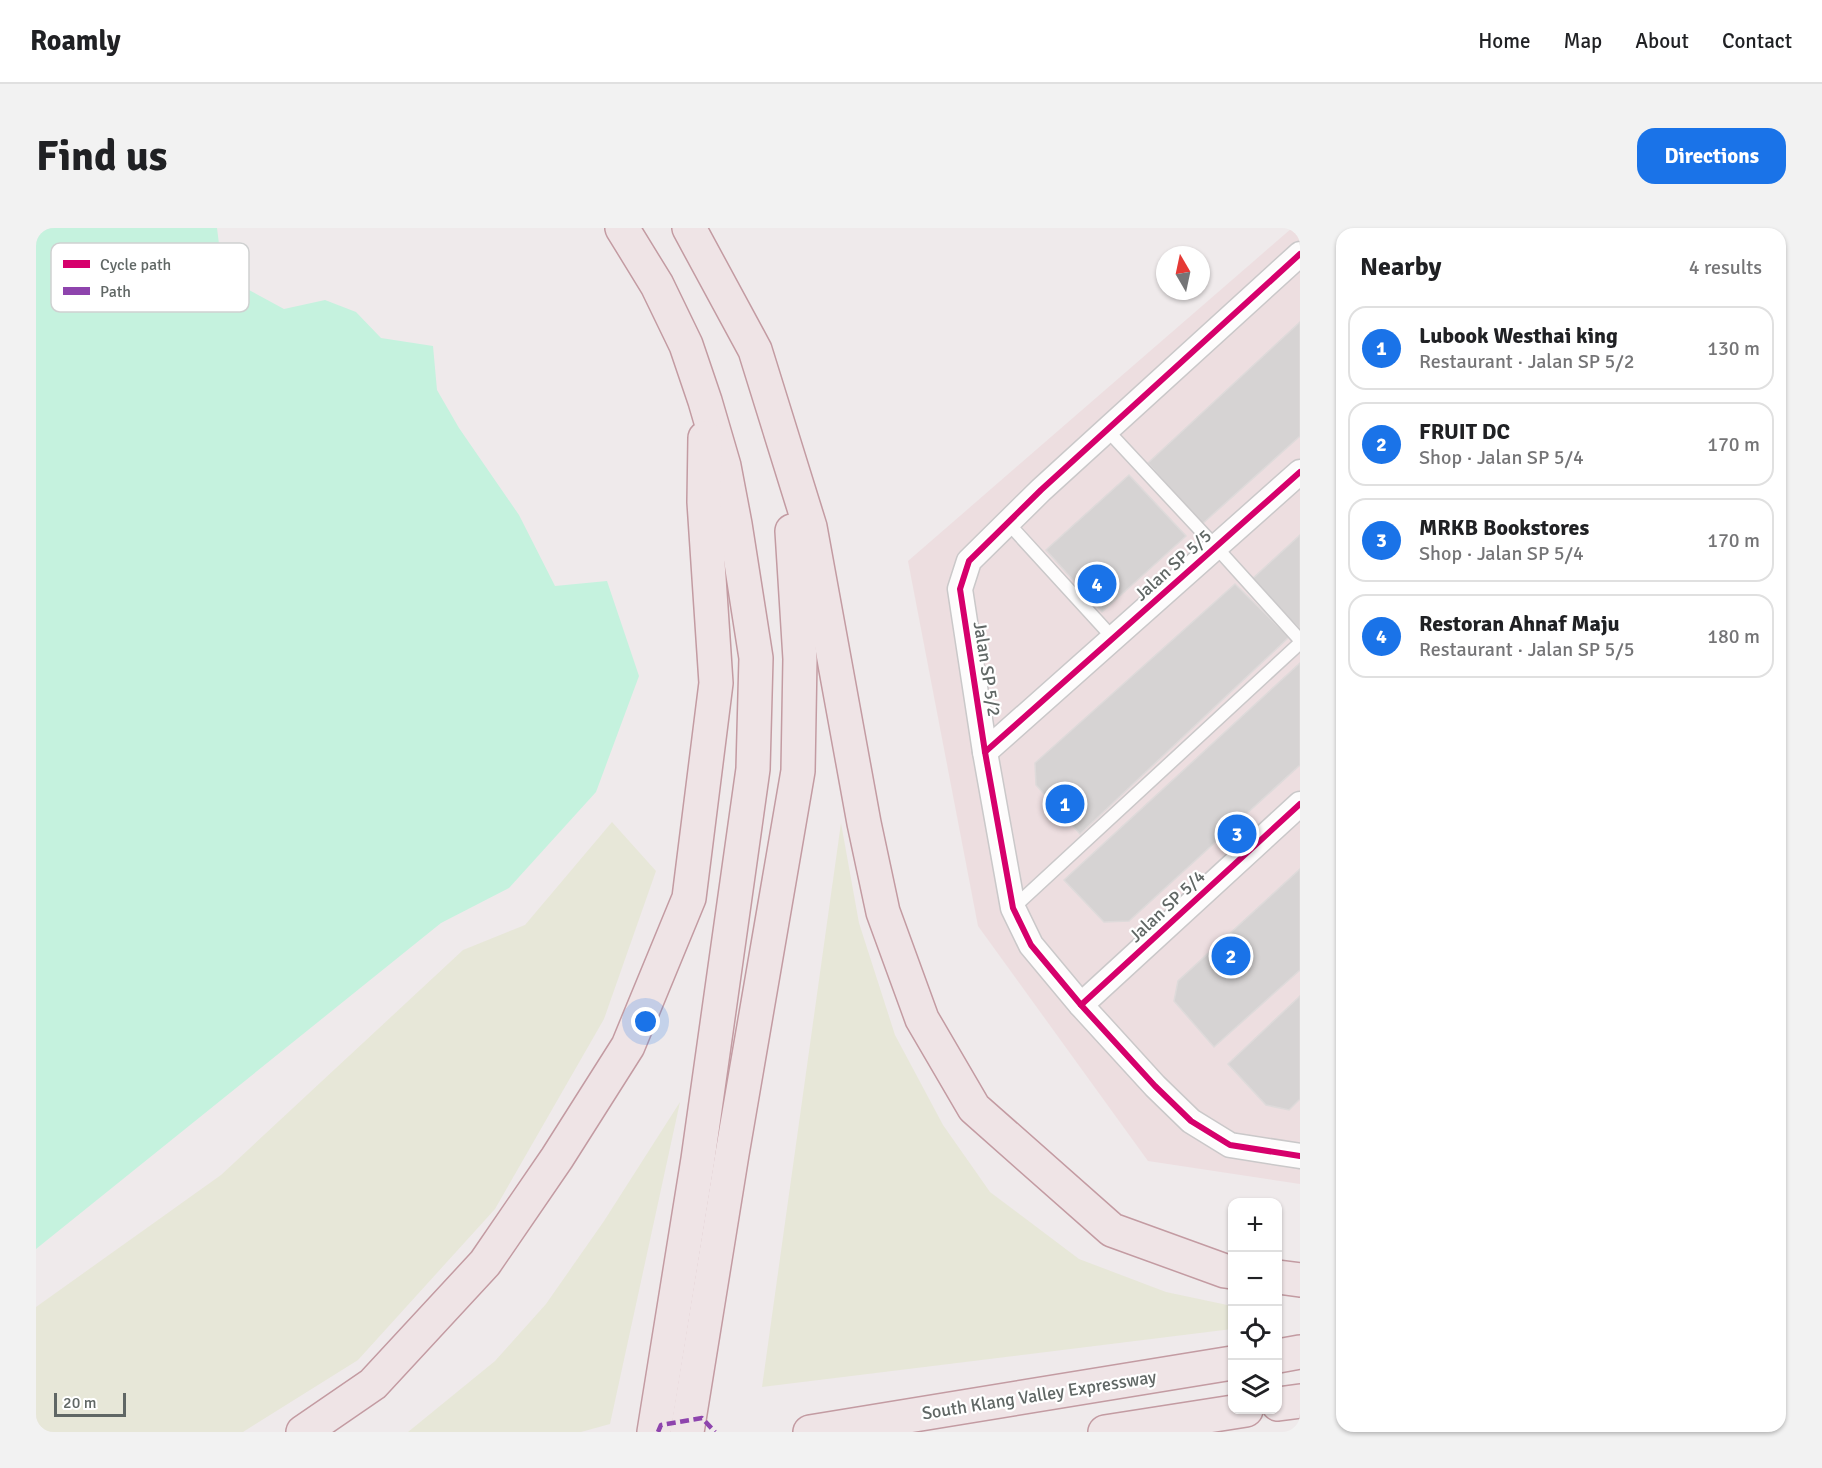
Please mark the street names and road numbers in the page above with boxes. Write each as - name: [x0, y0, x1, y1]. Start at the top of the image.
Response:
- street label: Jalan SP 5/5: [1130, 525, 1216, 605]
- street label: Jalan SP 5/2: [969, 620, 1005, 718]
- street label: Jalan SP 5/4: [1124, 865, 1210, 947]
- street label: South Klang Valley Expressway: [920, 1366, 1158, 1424]

